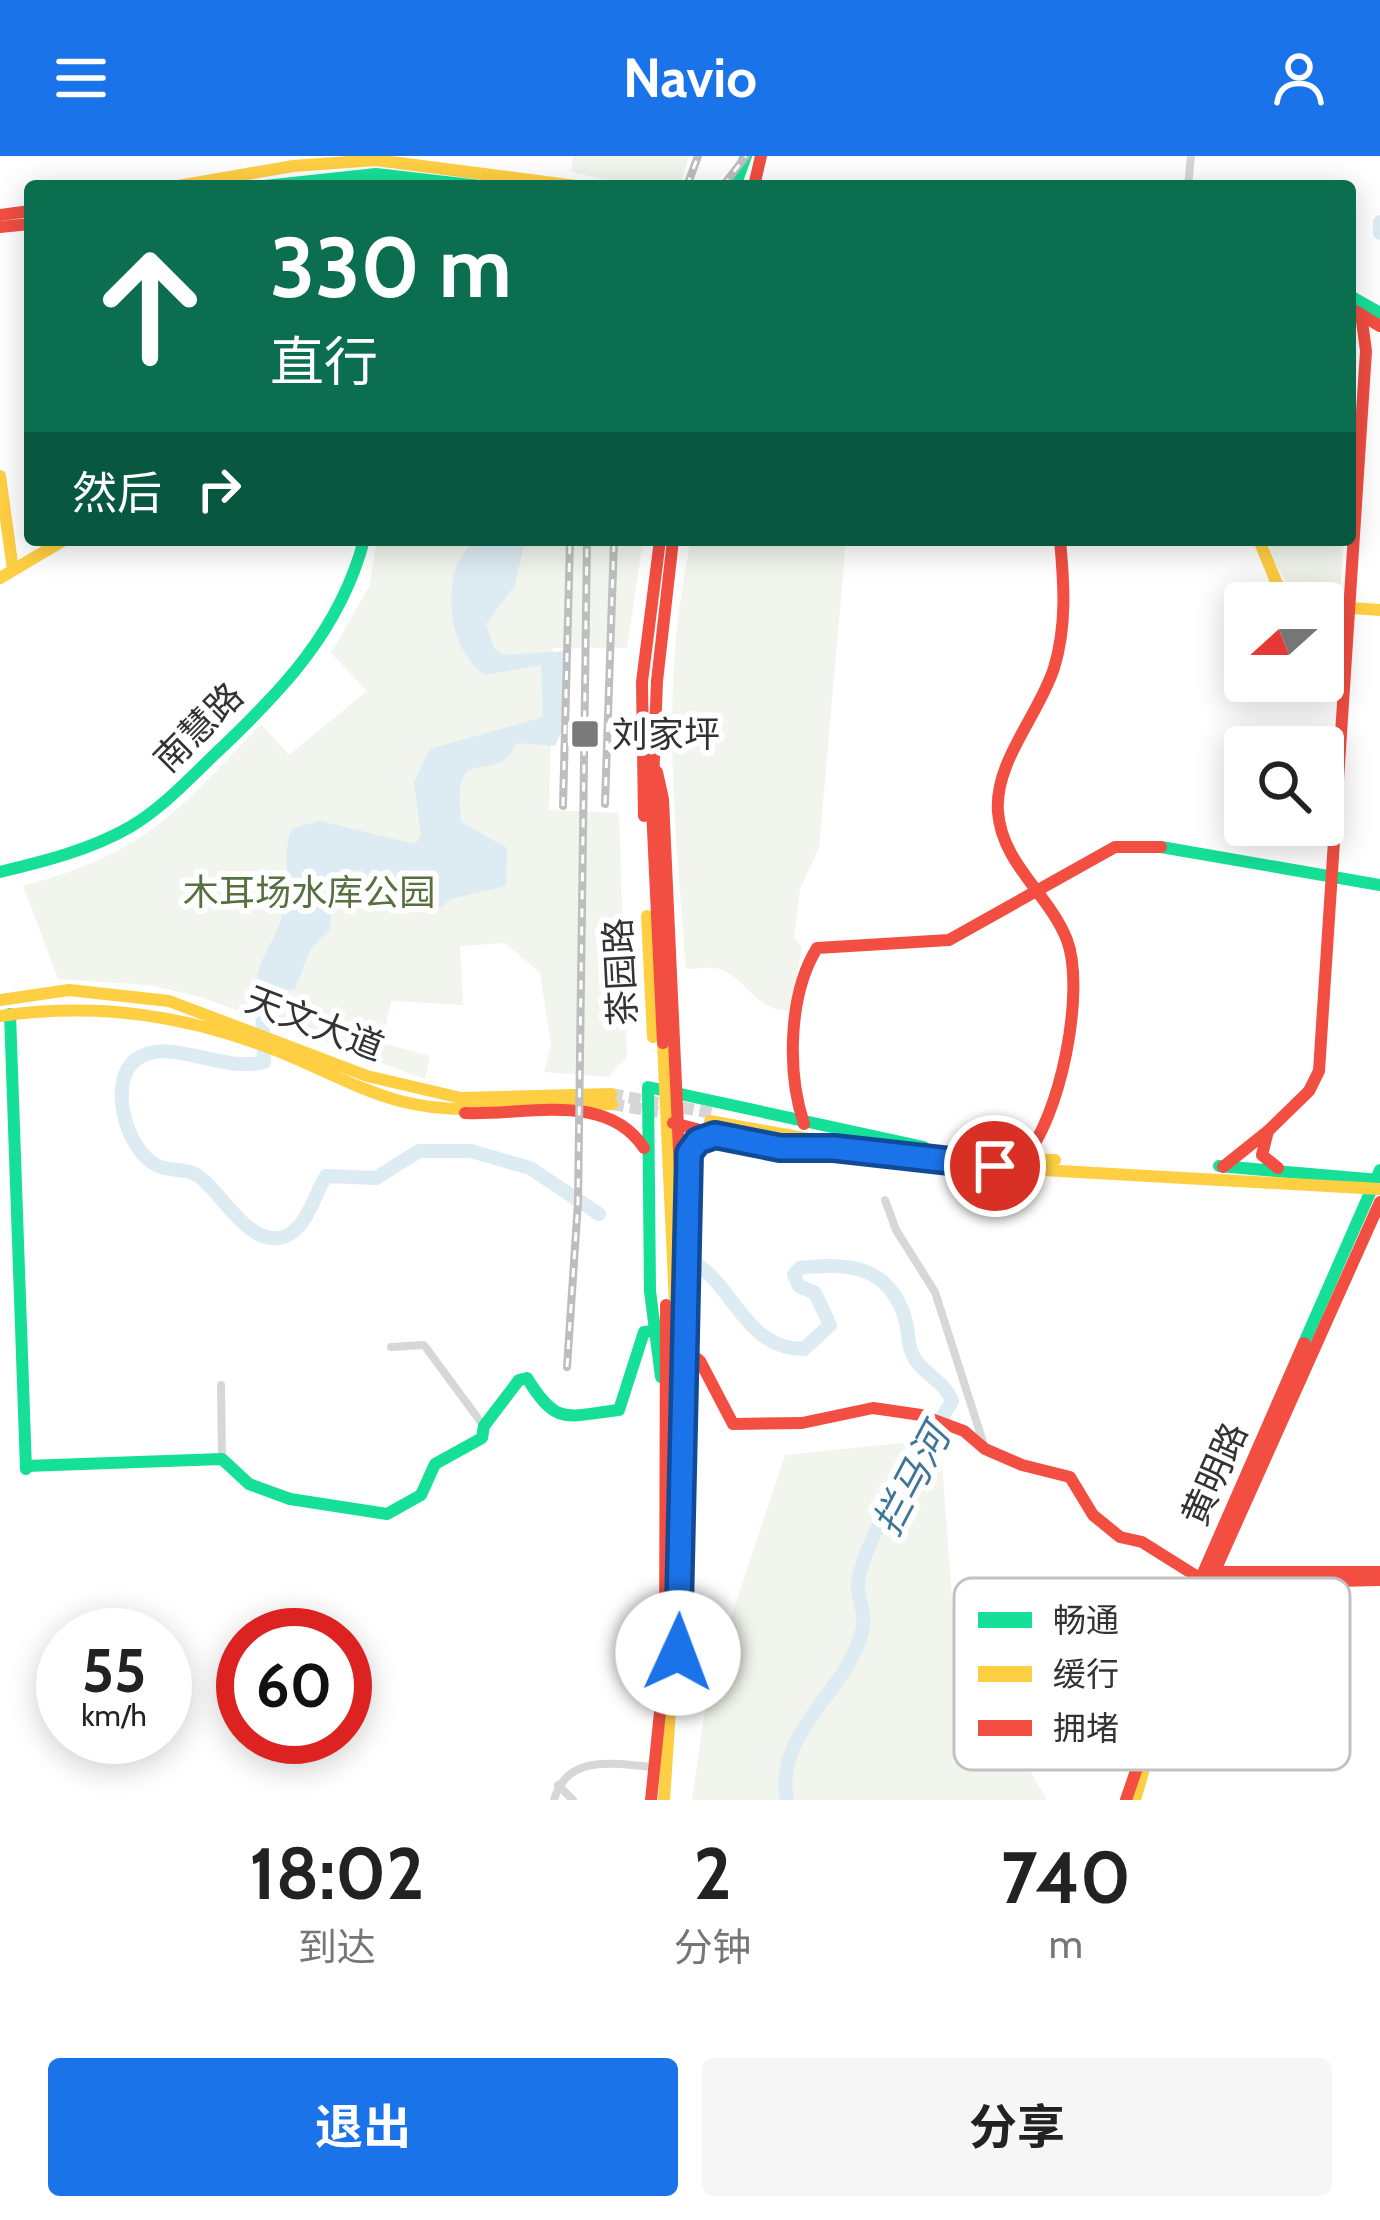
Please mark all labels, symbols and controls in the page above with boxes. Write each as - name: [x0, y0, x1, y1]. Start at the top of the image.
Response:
- icon: menu: [48, 45, 114, 111]
- text: Navio: [623, 45, 757, 111]
- icon: person: [1266, 45, 1332, 111]
- text: 330 m: [270, 216, 512, 318]
- icon: ahead: [72, 228, 228, 384]
- text: 直行: [270, 329, 378, 395]
- icon: right: [186, 456, 252, 522]
- text: 然后: [72, 466, 162, 520]
- north arrow: [1224, 582, 1344, 702]
- map controls: [1224, 582, 1344, 846]
- street label: 南慧路: [144, 673, 252, 781]
- place label: 刘家坪: [612, 712, 720, 756]
- marker: 刘家坪: [569, 718, 601, 750]
- button: search: [1224, 726, 1344, 846]
- park label: 木耳场水库公园: [183, 870, 435, 914]
- street label: 茶园路: [595, 917, 645, 1027]
- street label: 天文大道: [240, 977, 390, 1069]
- pin: [944, 1115, 1046, 1217]
- icon: arrive: [962, 1133, 1028, 1199]
- water label: 拦马河: [862, 1411, 963, 1543]
- street label: 黄明路: [1172, 1416, 1256, 1532]
- legend: [954, 1578, 1350, 1770]
- position arrow: [615, 1590, 741, 1716]
- text: 畅通: [1053, 1600, 1119, 1640]
- speed limit sign: 60: [216, 1608, 372, 1764]
- text: 55: [82, 1634, 146, 1707]
- text: 缓行: [1053, 1654, 1119, 1694]
- text: km/h: [81, 1697, 147, 1734]
- text: 拥堵: [1053, 1708, 1119, 1748]
- text: 18:02: [249, 1830, 424, 1917]
- text: 2: [693, 1830, 732, 1917]
- text: 740: [1001, 1834, 1131, 1921]
- text: m: [1049, 1920, 1083, 1968]
- text: 到达: [298, 1923, 376, 1971]
- text: 分钟: [674, 1923, 752, 1971]
- button: 退出: [48, 2058, 678, 2196]
- button: 分享: [702, 2058, 1332, 2196]

